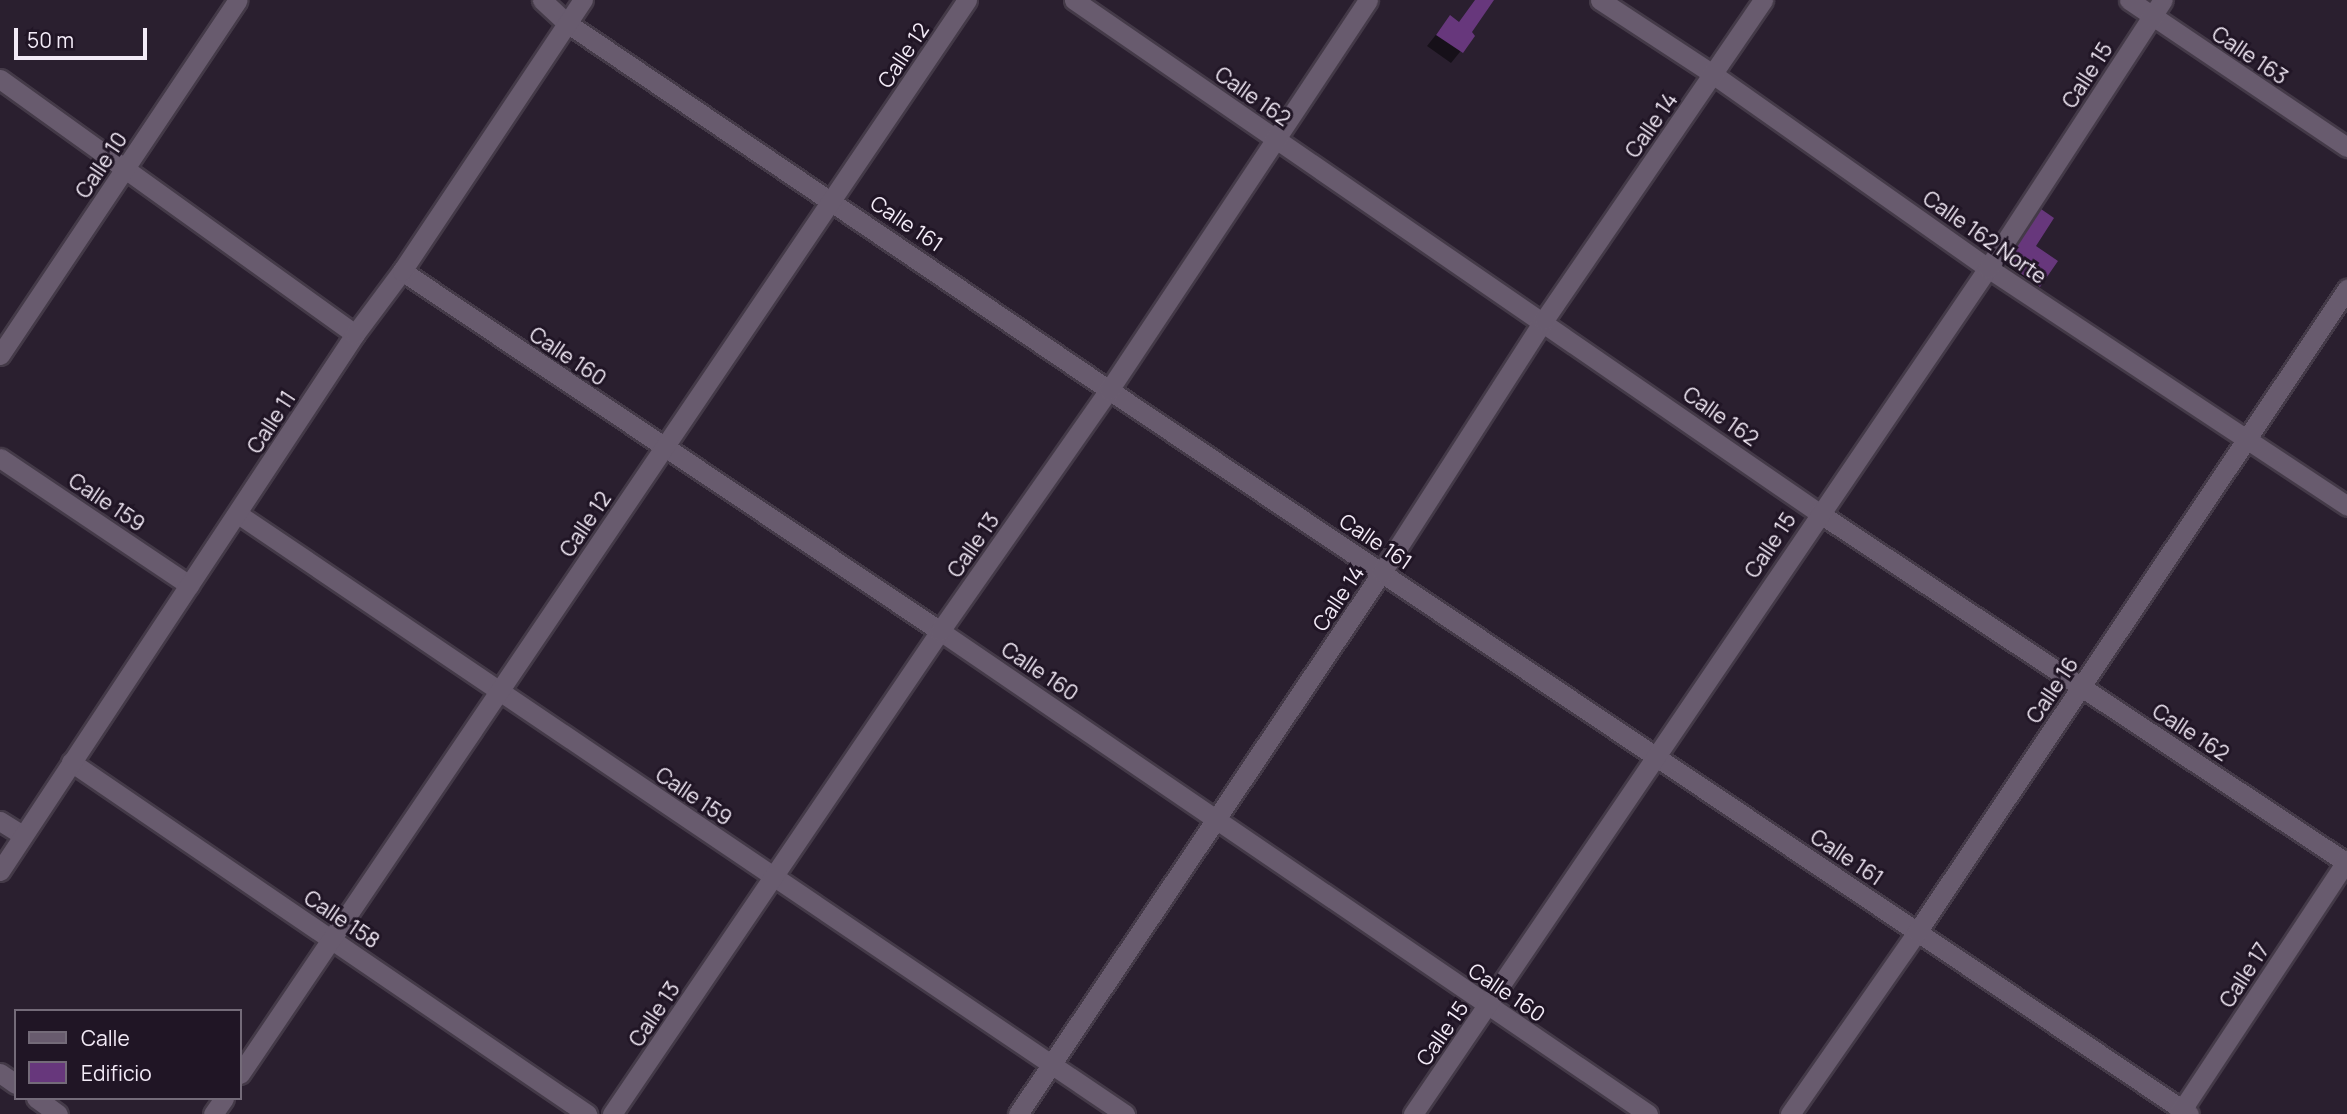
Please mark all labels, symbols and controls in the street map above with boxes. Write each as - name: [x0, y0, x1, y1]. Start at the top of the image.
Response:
- scale bar: [18, 14, 150, 58]
- street label: Calle 12: [872, 18, 934, 92]
- street label: Calle 163: [2207, 21, 2293, 89]
- text: 50 m: [27, 26, 74, 54]
- street label: Calle 15: [2056, 37, 2118, 113]
- street label: Calle 162: [1210, 61, 1296, 131]
- street label: Calle 14: [1620, 88, 1682, 162]
- street label: Calle 10: [70, 127, 132, 203]
- street label: Calle 162 Norte: [1918, 185, 2052, 289]
- street label: Calle 161: [866, 190, 948, 256]
- street label: Calle 160: [525, 321, 611, 391]
- street label: Calle 162: [1678, 381, 1764, 451]
- street label: Calle 11: [242, 386, 300, 458]
- street label: Calle 159: [64, 467, 150, 537]
- street label: Calle 12: [554, 487, 616, 561]
- street label: Calle 13: [942, 508, 1004, 582]
- street label: Calle 161: [1335, 508, 1417, 574]
- street label: Calle 15: [1739, 508, 1801, 582]
- street label: Calle 14: [1307, 560, 1369, 636]
- street label: Calle 160: [997, 636, 1083, 706]
- street label: Calle 16: [2021, 652, 2083, 728]
- street label: Calle 162: [2148, 698, 2234, 766]
- street label: Calle 159: [651, 761, 737, 831]
- street label: Calle 161: [1806, 824, 1888, 890]
- street label: Calle 158: [300, 885, 384, 953]
- street label: Calle 17: [2214, 938, 2274, 1012]
- street label: Calle 160: [1464, 957, 1550, 1027]
- street label: Calle 13: [623, 977, 685, 1051]
- street label: Calle 15: [1411, 996, 1473, 1070]
- legend: [14, 1009, 242, 1100]
- text: Calle: [81, 1024, 130, 1052]
- text: Edificio: [81, 1059, 152, 1087]

